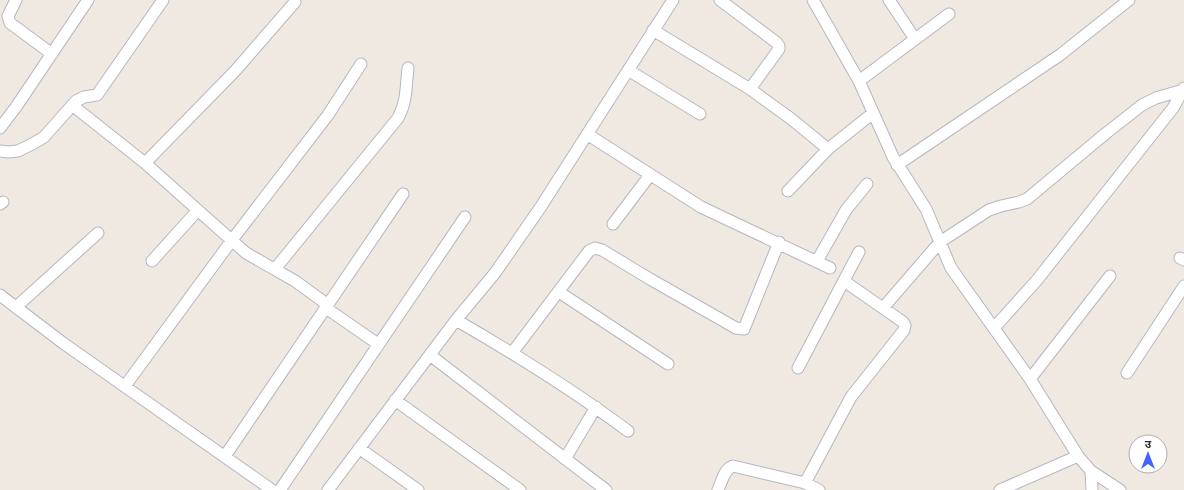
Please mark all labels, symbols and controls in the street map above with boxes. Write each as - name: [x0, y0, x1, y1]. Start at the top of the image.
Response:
- north arrow: [1128, 434, 1168, 474]
- text: उ: [1145, 437, 1152, 451]

